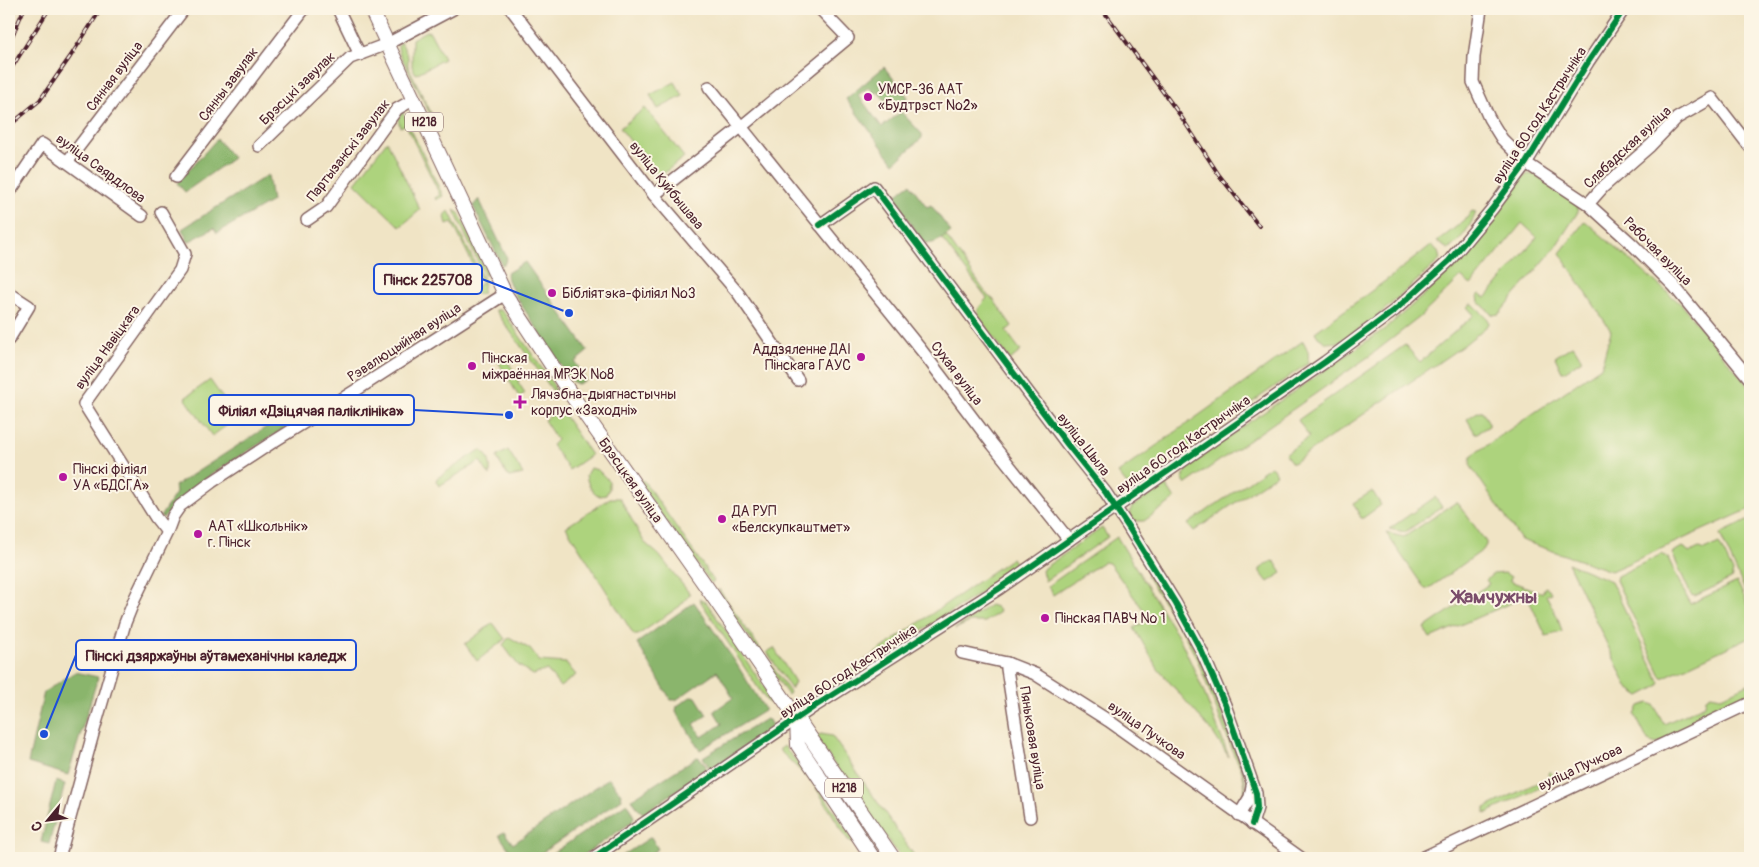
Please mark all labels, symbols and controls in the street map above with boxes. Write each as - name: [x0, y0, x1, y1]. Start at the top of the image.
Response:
- street label: Сянная вуліца: [83, 38, 146, 115]
- street label: Сянны завулак: [195, 44, 262, 125]
- street label: вуліца 60 год Кастрычніка: [1489, 44, 1590, 187]
- street label: Брэсцкі завулак: [256, 48, 339, 129]
- place label: УМСР-36 ААТ «Будтрэст №2»: [878, 81, 978, 114]
- marker: УМСР-36 ААТ «Будтрэст №2»: [862, 91, 874, 103]
- street label: Партызанскі завулак: [303, 96, 394, 205]
- street label: Слабадская вуліца: [1580, 102, 1675, 192]
- road number: Н218: [405, 112, 443, 132]
- street label: вуліца Свярдлова: [53, 130, 149, 207]
- street label: вуліца Куйбышава: [626, 138, 707, 233]
- street label: Рабочая вуліца: [1620, 214, 1695, 289]
- callout: Пінск 225708: [374, 264, 482, 294]
- text: Пінск 225708: [384, 271, 473, 290]
- place label: Бібліятэка-філіял №3: [562, 285, 696, 302]
- marker: Бібліятэка-філіял №3: [546, 287, 558, 299]
- street label: Рэвалюцыйная вуліца: [344, 299, 464, 385]
- street label: вуліца Навіцкага: [71, 302, 144, 393]
- street label: Сухая вуліца: [927, 338, 986, 409]
- place label: Аддзяленне ДАІ Пінскага ГАУС: [752, 341, 851, 374]
- place label: Пінская міжраённая МРЭК №8: [482, 350, 614, 383]
- marker: Аддзяленне ДАІ Пінскага ГАУС: [855, 351, 867, 363]
- marker: Пінская міжраённая МРЭК №8: [466, 360, 478, 372]
- place label: Лячэбна-дыягнастычны корпус «Заходні»: [530, 386, 676, 419]
- street label: вуліца 60 год Кастрычніка: [1113, 392, 1254, 497]
- callout: Філіял «Дзіцячая паліклініка»: [209, 395, 414, 425]
- marker: Лячэбна-дыягнастычны корпус «Заходні»: [513, 395, 527, 409]
- text: Філіял «Дзіцячая паліклініка»: [217, 402, 404, 421]
- street label: вуліца Шыла: [1054, 409, 1114, 479]
- street label: Брэсцкая вуліца: [595, 435, 666, 526]
- place label: Пінскі філіял УА «БДСГА»: [73, 461, 149, 494]
- marker: Пінскі філіял УА «БДСГА»: [57, 471, 69, 483]
- place label: ДА РУП «Белскупкаштмет»: [731, 503, 850, 536]
- marker: ДА РУП «Белскупкаштмет»: [716, 513, 728, 525]
- place label: ААТ «Школьнік» г. Пінск: [208, 518, 308, 551]
- marker: ААТ «Школьнік» г. Пінск: [192, 528, 204, 540]
- district label: Жамчужны: [1450, 585, 1537, 609]
- place label: Пінская ПАВЧ № 1: [1055, 610, 1166, 627]
- marker: Пінская ПАВЧ № 1: [1039, 612, 1051, 624]
- street label: вуліца 60 год Кастрычніка: [777, 621, 920, 722]
- callout: Пінскі дзяржаўны аўтамеханічны каледж: [76, 640, 356, 670]
- text: Пінскі дзяржаўны аўтамеханічны каледж: [86, 647, 347, 666]
- street label: Пяньковая вуліца: [1016, 685, 1049, 791]
- street label: вуліца Пучкова: [1105, 697, 1189, 763]
- street label: вуліца Пучкова: [1536, 741, 1625, 794]
- road number: Н218: [825, 778, 863, 798]
- north arrow: [22, 794, 72, 844]
- text: С: [27, 818, 47, 834]

